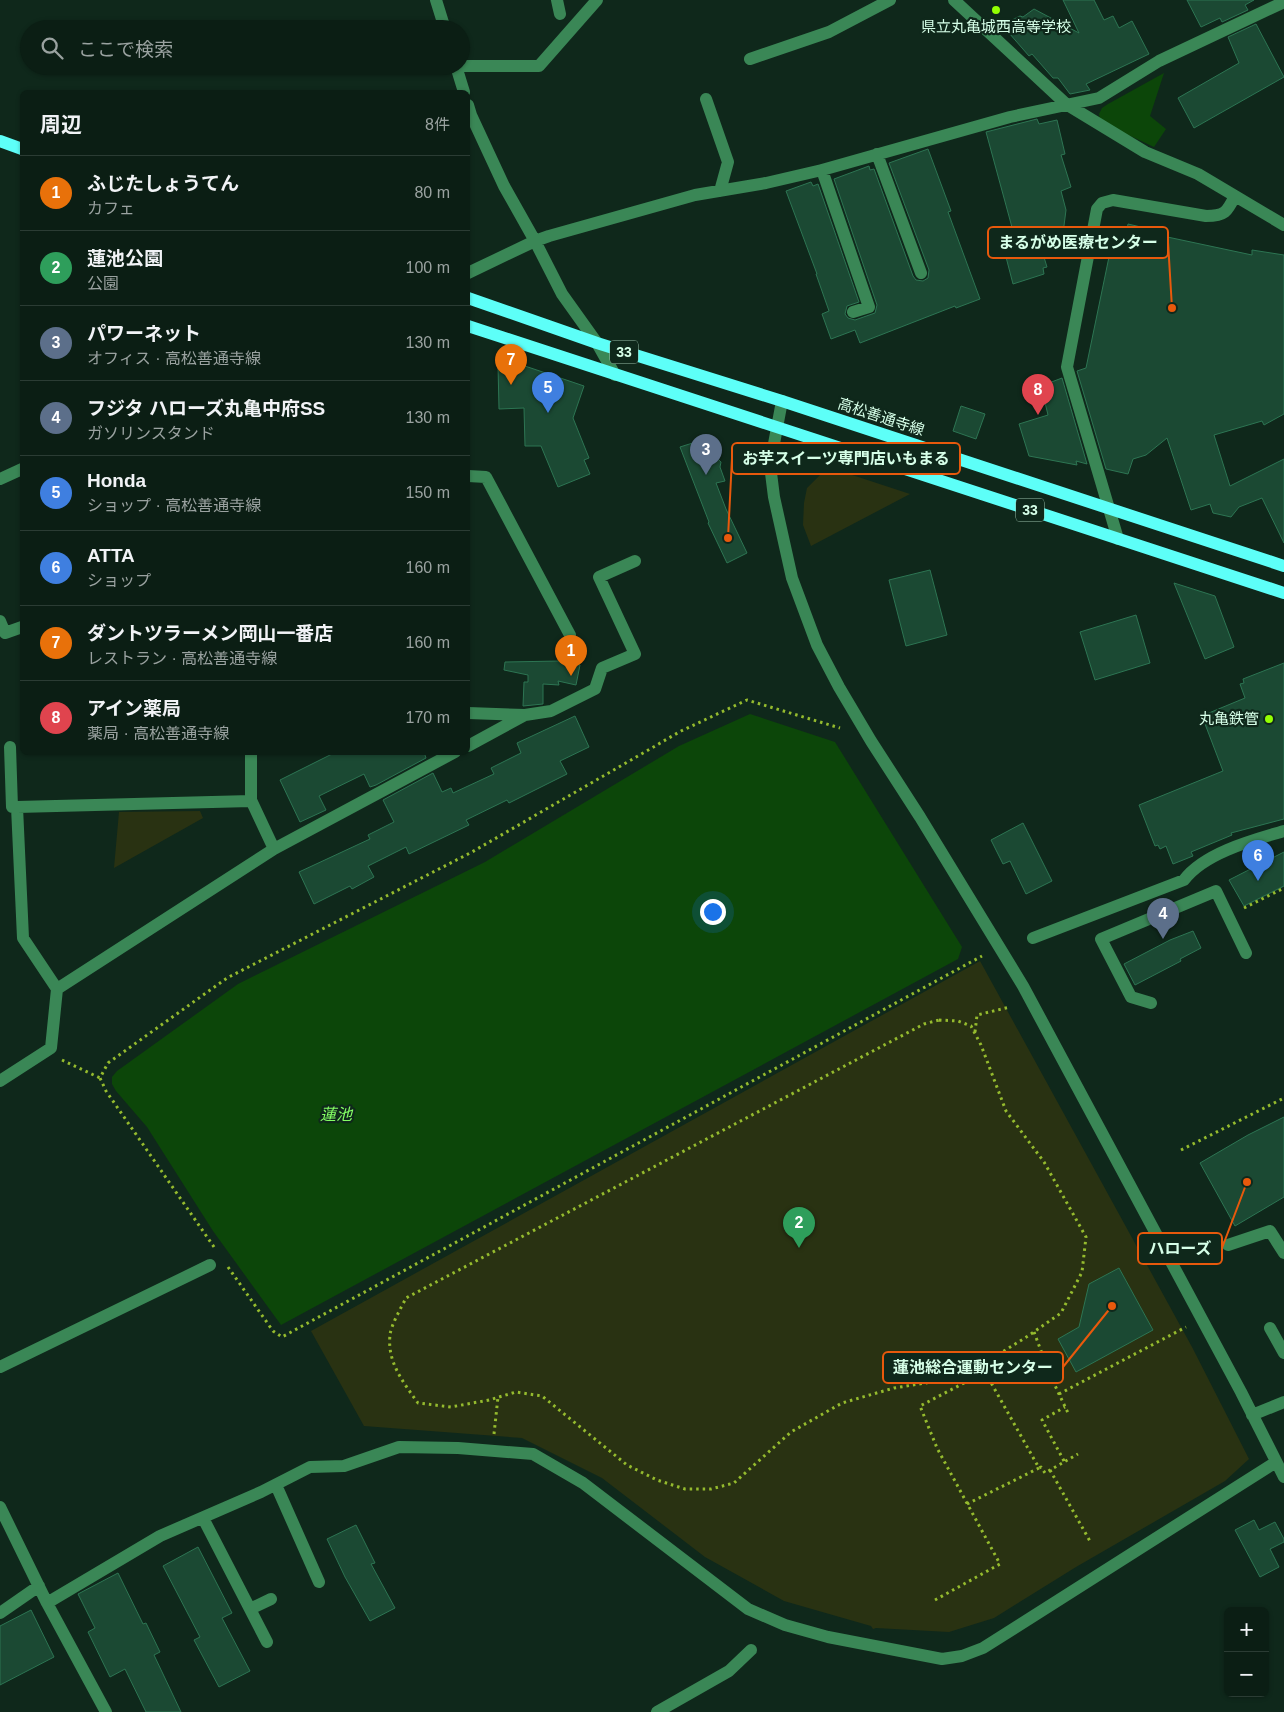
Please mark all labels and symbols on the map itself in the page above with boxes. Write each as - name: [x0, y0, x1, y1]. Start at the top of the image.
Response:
- marker: 県立丸亀城西高等学校: [990, 4, 1002, 16]
- place label: 県立丸亀城西高等学校: [921, 18, 1071, 35]
- callout: まるがめ医療センター: [988, 227, 1168, 258]
- text: まるがめ医療センター: [998, 234, 1158, 251]
- road number: 33: [610, 341, 638, 364]
- pin: 7: [495, 344, 527, 385]
- pin: 5: [532, 372, 564, 413]
- pin: 8: [1022, 374, 1054, 415]
- street label: 高松善通寺線: [836, 395, 927, 439]
- pin: 3: [690, 434, 722, 475]
- callout: お芋スイーツ専門店いもまる: [732, 443, 960, 474]
- text: お芋スイーツ専門店いもまる: [742, 450, 950, 467]
- road number: 33: [1016, 498, 1044, 522]
- pin: 1: [555, 635, 587, 676]
- place label: 丸亀鉄管: [1199, 710, 1259, 727]
- marker: 丸亀鉄管: [1263, 713, 1275, 725]
- pin: 6: [1242, 840, 1274, 881]
- pin: 4: [1147, 898, 1179, 939]
- your location: [700, 899, 726, 925]
- water label: 蓮池: [320, 1106, 354, 1123]
- pin: 2: [783, 1207, 815, 1248]
- callout: ハローズ: [1138, 1233, 1222, 1264]
- text: ハローズ: [1148, 1240, 1212, 1257]
- callout: 蓮池総合運動センター: [883, 1352, 1063, 1383]
- text: 蓮池総合運動センター: [893, 1358, 1053, 1376]

